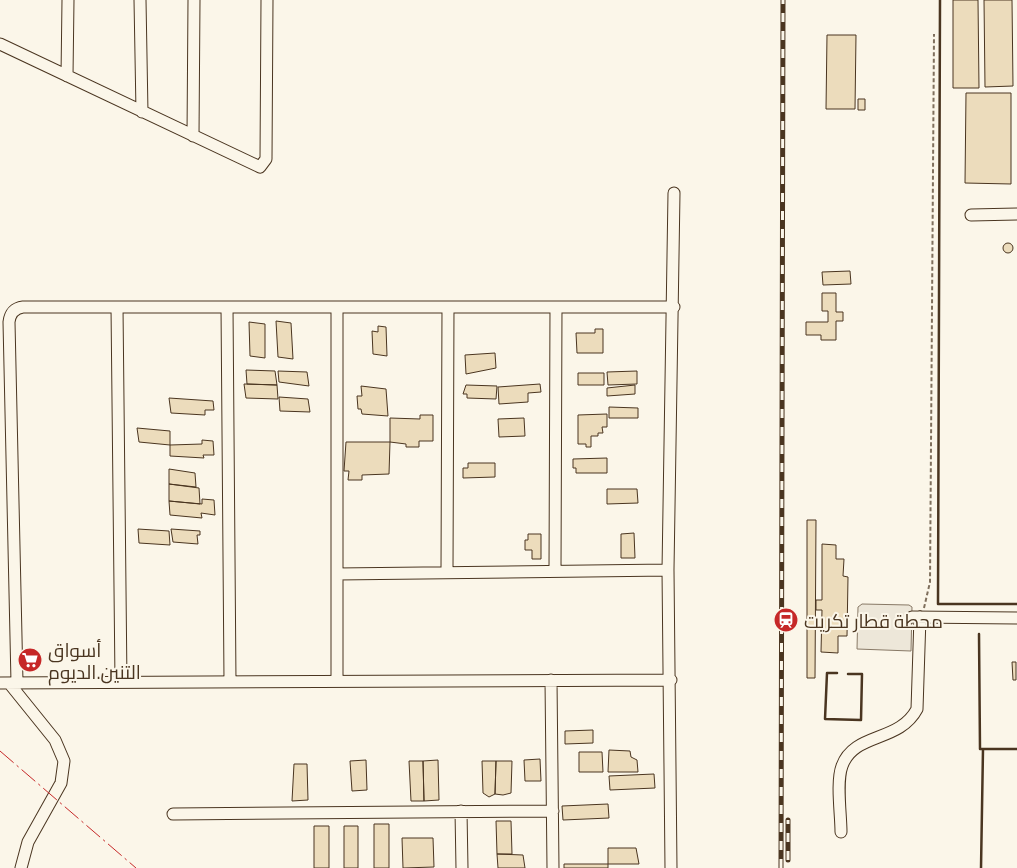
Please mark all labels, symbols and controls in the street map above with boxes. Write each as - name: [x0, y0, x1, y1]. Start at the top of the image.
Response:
- place label: محطة قطار تكريت: [804, 606, 943, 635]
- station icon: محطة قطار تكريت: [773, 607, 799, 633]
- place label: أسواق التنين.الديوم: [48, 635, 141, 686]
- supermarket icon: أسواق التنين.الديوم: [17, 647, 43, 673]

